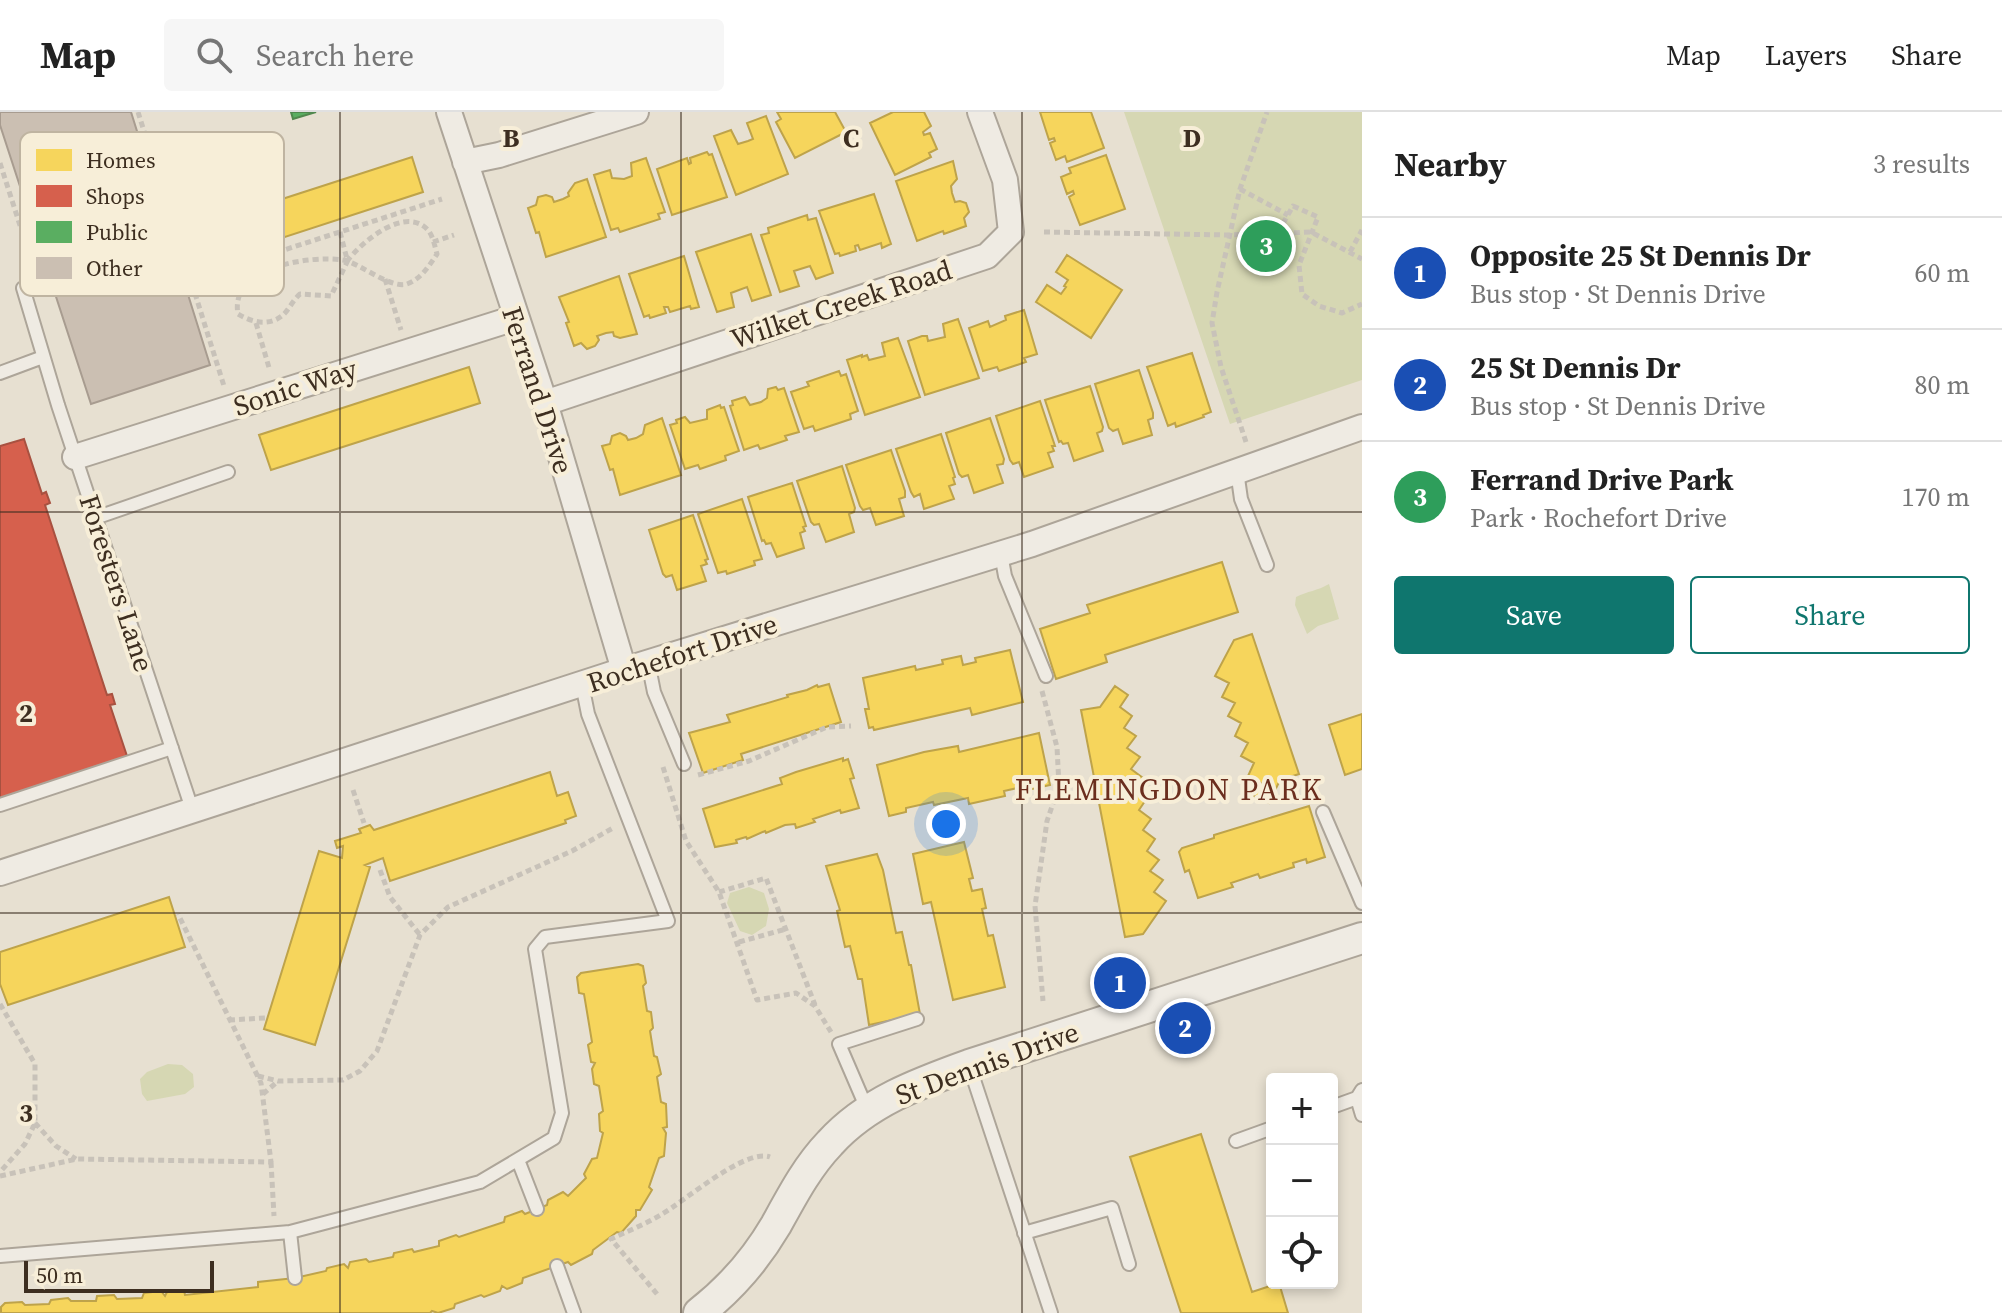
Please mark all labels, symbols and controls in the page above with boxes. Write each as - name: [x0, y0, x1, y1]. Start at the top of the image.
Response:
- search box: [164, 19, 724, 91]
- text: Map: [40, 29, 116, 81]
- icon: search: [192, 33, 236, 77]
- text: Search here: [256, 35, 414, 76]
- text: Map: [1666, 36, 1721, 74]
- text: Layers: [1765, 36, 1847, 74]
- text: Share: [1891, 36, 1962, 74]
- text: B: [503, 120, 520, 156]
- text: C: [843, 120, 859, 156]
- text: D: [1183, 120, 1201, 156]
- legend: [20, 132, 284, 296]
- text: Nearby: [1394, 141, 1507, 187]
- text: Homes: [86, 145, 156, 175]
- text: 3 results: [1873, 146, 1970, 182]
- text: Shops: [86, 181, 145, 211]
- pin: 3: [1240, 216, 1292, 276]
- text: Public: [86, 217, 148, 247]
- text: Opposite 25 St Dennis Dr: [1470, 235, 1811, 276]
- street label: Wilket Creek Road: [726, 250, 957, 358]
- text: Other: [86, 253, 143, 283]
- text: 1: [1413, 255, 1427, 291]
- text: 60 m: [1915, 255, 1970, 291]
- text: Bus stop · St Dennis Drive: [1470, 276, 1766, 312]
- street label: Ferrand Drive: [493, 302, 583, 478]
- text: 25 St Dennis Dr: [1470, 347, 1680, 388]
- street label: Sonic Way: [228, 349, 362, 425]
- text: 2: [1413, 367, 1427, 403]
- text: 80 m: [1915, 367, 1970, 403]
- text: Bus stop · St Dennis Drive: [1470, 388, 1766, 424]
- text: Ferrand Drive Park: [1470, 459, 1734, 500]
- text: 3: [1413, 479, 1427, 515]
- text: 170 m: [1902, 479, 1970, 515]
- street label: Foresters Lane: [70, 490, 164, 676]
- text: Park · Rochefort Drive: [1470, 500, 1727, 536]
- button: Save: [1394, 576, 1674, 654]
- button: Share: [1690, 576, 1970, 654]
- street label: Rochefort Drive: [582, 604, 782, 702]
- text: 2: [19, 695, 33, 731]
- district label: FLEMINGDON PARK: [1015, 769, 1323, 810]
- your location: [926, 804, 966, 844]
- pin: 1: [1094, 953, 1146, 1013]
- pin: 2: [1159, 998, 1211, 1058]
- street label: St Dennis Drive: [890, 1012, 1084, 1114]
- map controls: [1266, 1073, 1338, 1289]
- button: +: [1266, 1073, 1338, 1145]
- text: 3: [19, 1095, 33, 1131]
- button: −: [1266, 1145, 1338, 1217]
- button: locate: [1266, 1217, 1338, 1289]
- scale bar: [24, 1257, 214, 1293]
- text: 50 m: [36, 1260, 83, 1290]

